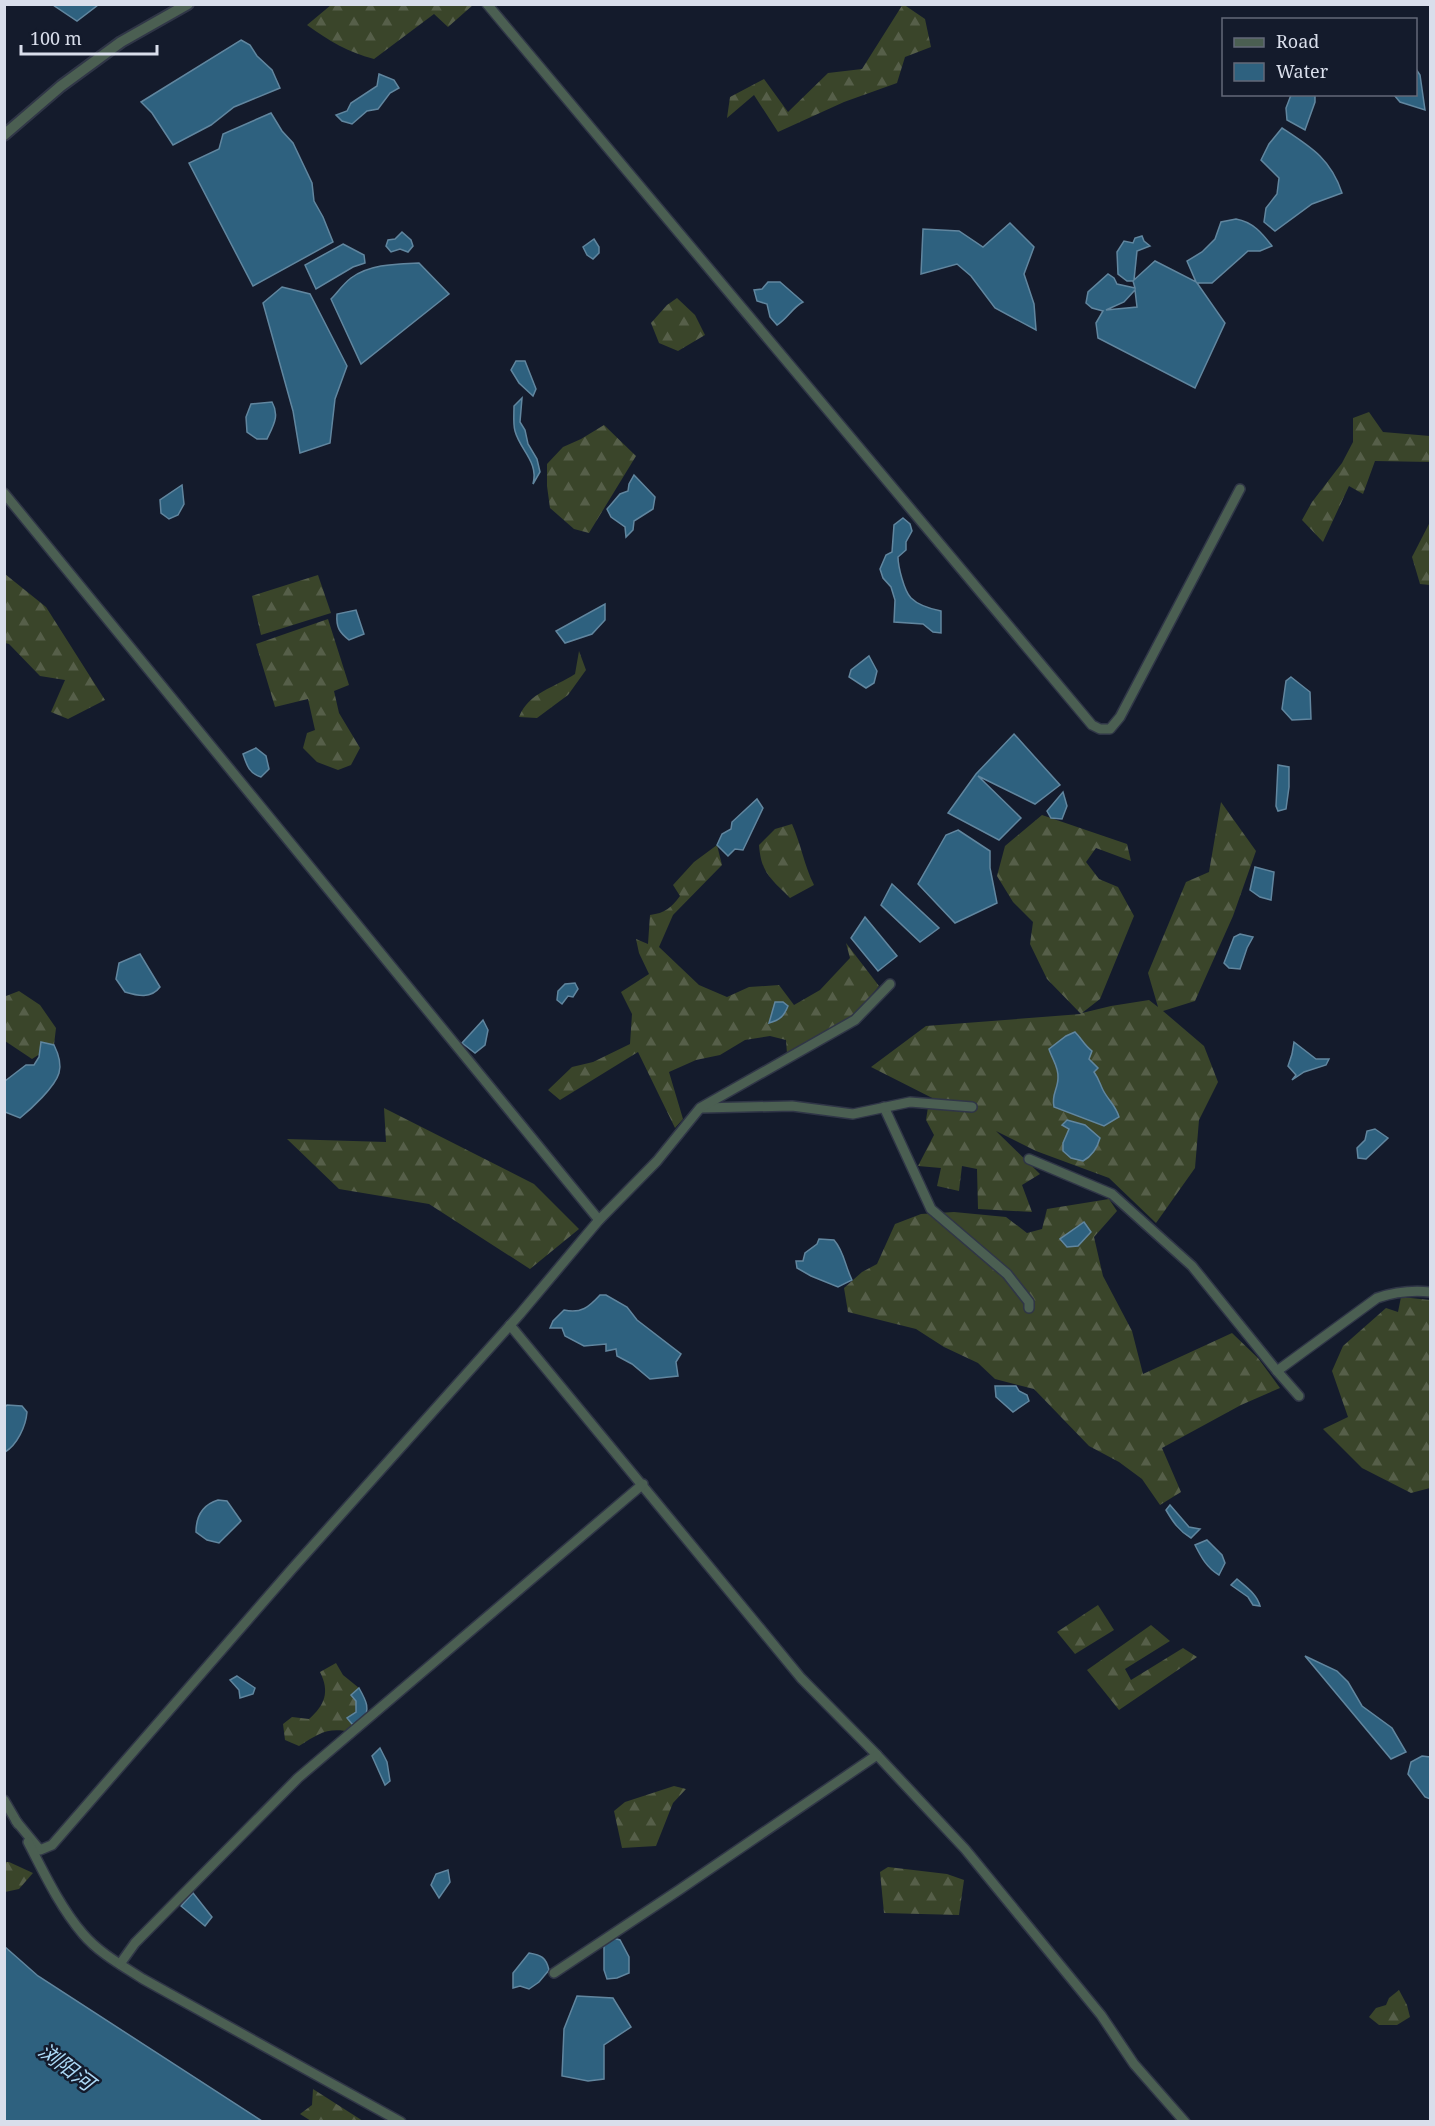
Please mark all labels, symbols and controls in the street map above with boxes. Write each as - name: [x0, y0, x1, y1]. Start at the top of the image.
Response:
- scale bar: [21, 18, 158, 56]
- legend: [1222, 18, 1417, 96]
- text: 100 m: [30, 26, 82, 50]
- text: Road: [1276, 29, 1319, 53]
- text: Water: [1276, 59, 1329, 83]
- water label: 浏阳河: [33, 2036, 103, 2099]

